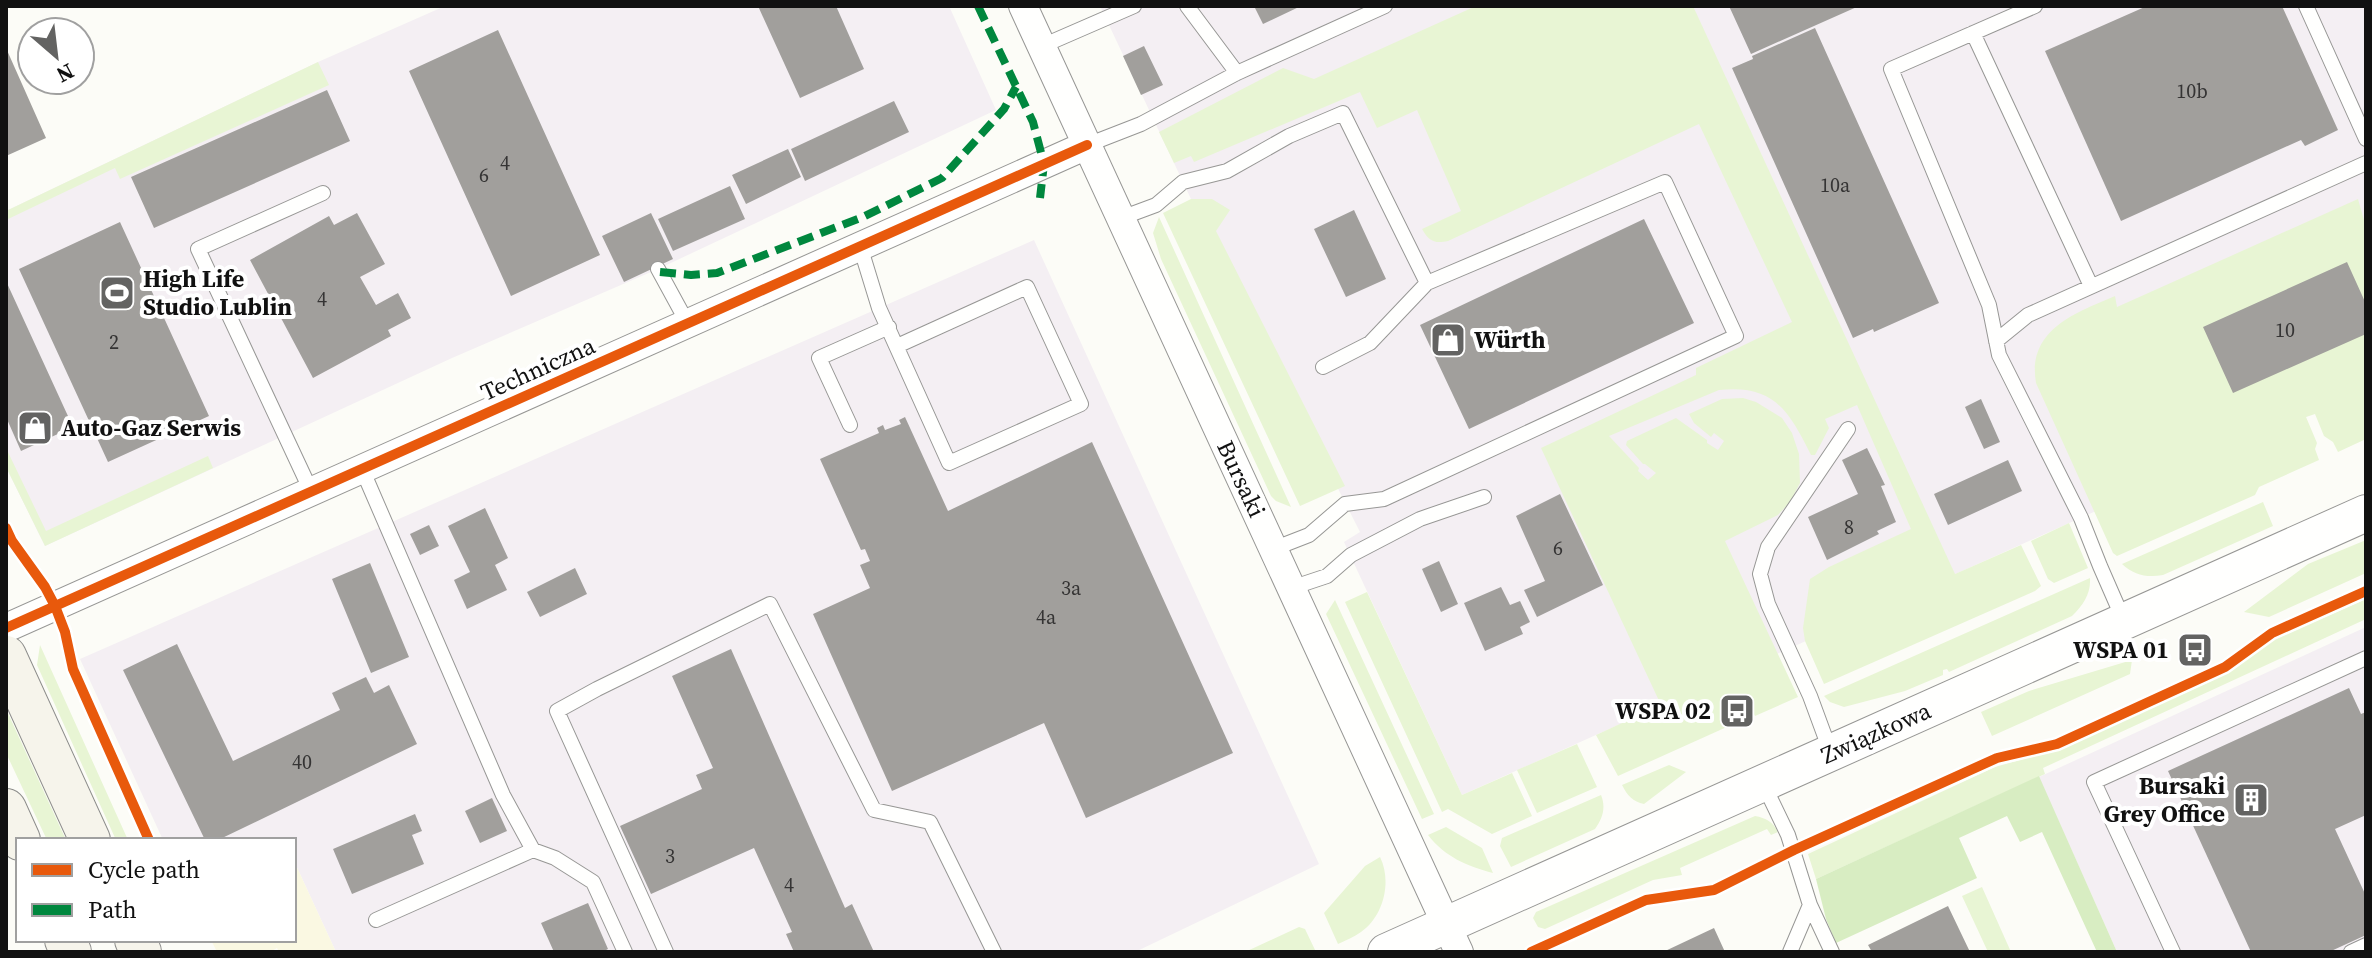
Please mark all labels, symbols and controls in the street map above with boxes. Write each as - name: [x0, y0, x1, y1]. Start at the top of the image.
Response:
- north arrow: [16, 16, 96, 96]
- text: N: [51, 57, 80, 91]
- house number: 10b: [2176, 77, 2208, 105]
- house number: 4: [500, 149, 510, 177]
- house number: 6: [479, 161, 489, 189]
- house number: 10a: [1820, 171, 1851, 199]
- place label: High Life Studio Lublin: [143, 262, 292, 323]
- sports icon: High Life Studio Lublin: [98, 274, 136, 312]
- house number: 4: [317, 285, 327, 313]
- house number: 10: [2275, 316, 2295, 344]
- shop icon: Würth: [1429, 321, 1467, 359]
- place label: Würth: [1474, 323, 1546, 356]
- house number: 2: [109, 328, 119, 356]
- street label: Techniczna: [475, 328, 601, 408]
- shop icon: Auto-Gaz Serwis: [16, 409, 54, 447]
- place label: Auto-Gaz Serwis: [61, 411, 241, 444]
- street label: Bursaki: [1209, 435, 1274, 523]
- house number: 8: [1844, 513, 1854, 541]
- house number: 6: [1553, 534, 1563, 562]
- house number: 3a: [1061, 574, 1082, 602]
- house number: 4a: [1036, 603, 1057, 631]
- bus stop icon: WSPA 01: [2176, 631, 2214, 669]
- place label: WSPA 01: [2073, 633, 2169, 666]
- bus stop icon: WSPA 02: [1718, 692, 1756, 730]
- street label: Związkowa: [1816, 693, 1937, 771]
- place label: WSPA 02: [1615, 694, 1711, 727]
- house number: 40: [292, 748, 312, 776]
- place label: Bursaki Grey Office: [2104, 769, 2225, 830]
- building icon: Bursaki Grey Office: [2232, 781, 2270, 819]
- legend: [16, 838, 296, 942]
- house number: 3: [665, 842, 675, 870]
- text: Cycle path: [88, 853, 200, 886]
- house number: 4: [784, 871, 794, 899]
- text: Path: [88, 893, 137, 926]

